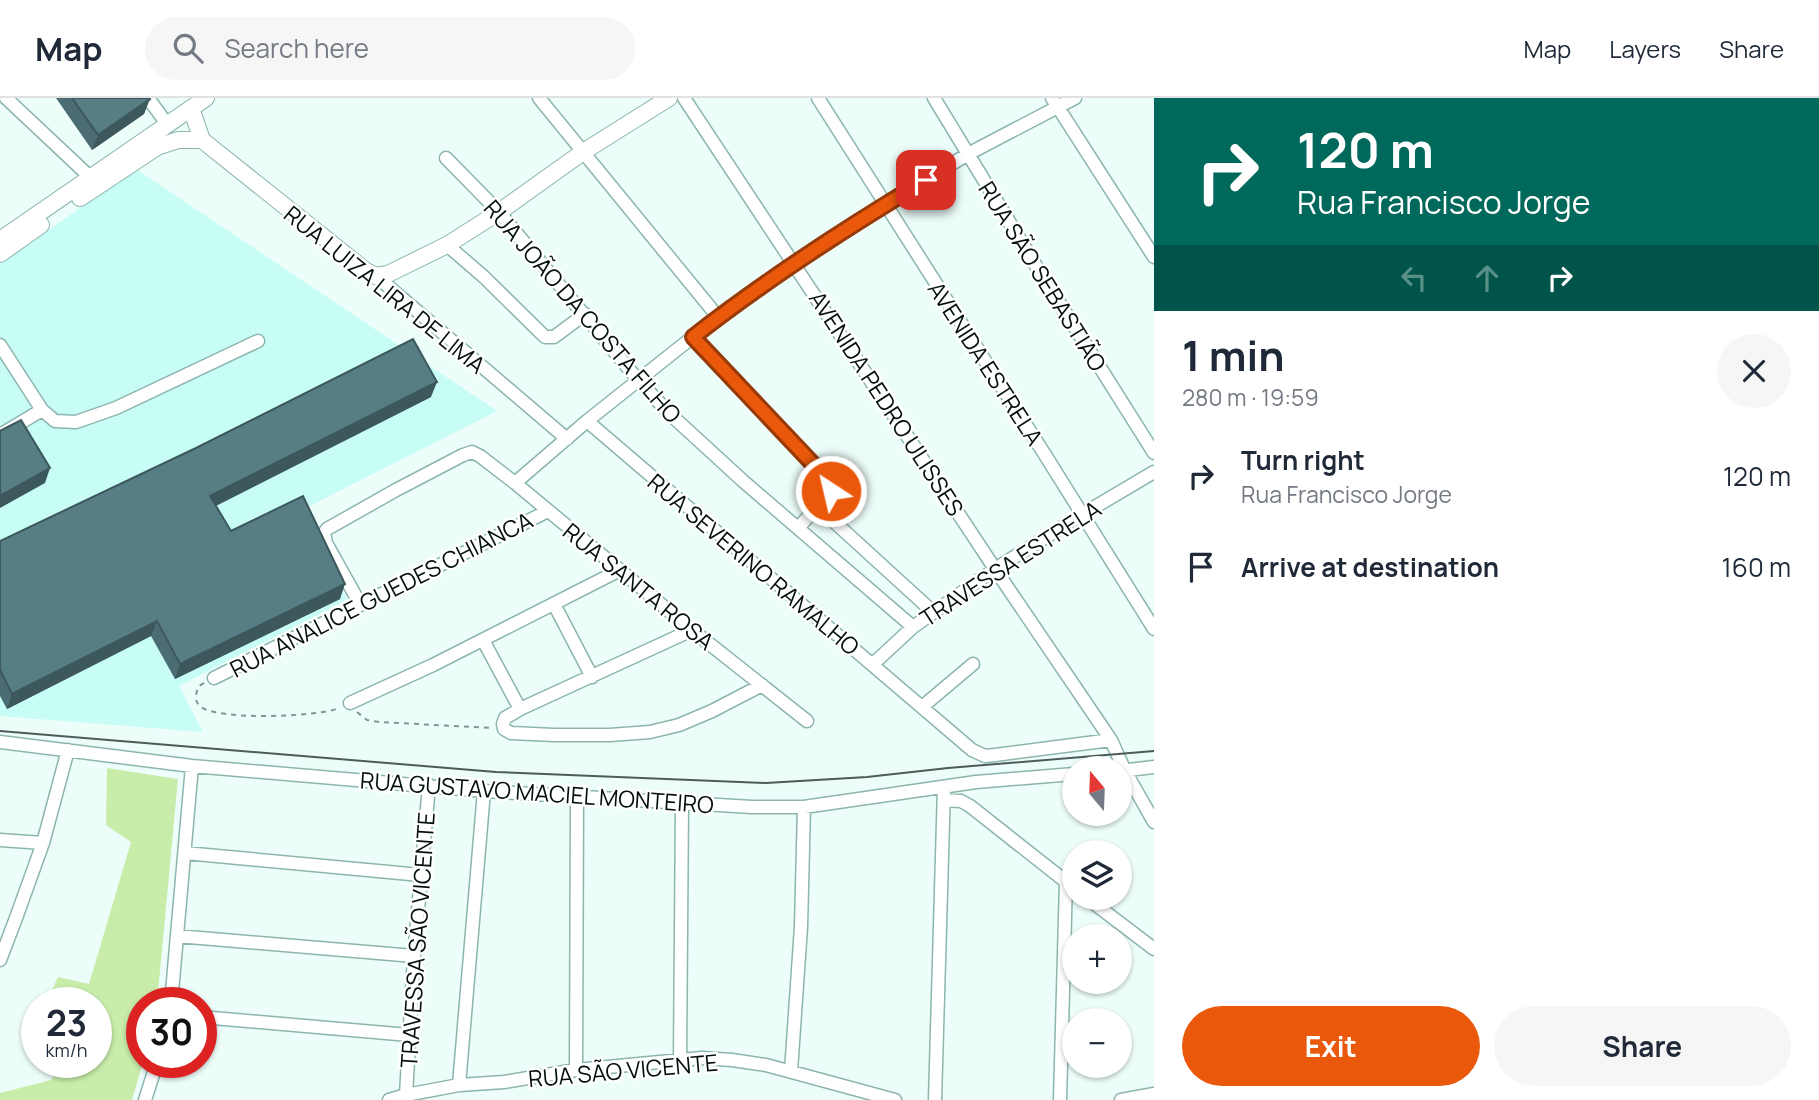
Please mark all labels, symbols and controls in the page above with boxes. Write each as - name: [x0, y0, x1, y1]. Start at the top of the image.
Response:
- search box: [145, 17, 635, 80]
- text: Map: [35, 26, 103, 71]
- icon: search: [169, 29, 207, 67]
- text: Search here: [225, 30, 369, 66]
- text: Map: [1524, 32, 1571, 65]
- text: Layers: [1609, 32, 1681, 65]
- text: Share: [1719, 32, 1784, 65]
- text: 120 m: [1297, 116, 1434, 183]
- icon: right: [1182, 126, 1273, 217]
- pin: [896, 150, 956, 210]
- icon: arrive: [907, 161, 945, 199]
- street label: RUA SÃO SEBASTIÃO: [972, 175, 1114, 377]
- text: Rua Francisco Jorge: [1297, 180, 1590, 224]
- street label: RUA JOÃO DA COSTA FILHO: [477, 192, 689, 430]
- street label: RUA LUIZA LIRA DE LIMA: [278, 198, 493, 381]
- icon: left: [1395, 259, 1433, 297]
- icon: ahead: [1468, 259, 1506, 297]
- icon: right: [1541, 259, 1579, 297]
- street label: AVENIDA ESTRELA: [921, 275, 1051, 452]
- street label: AVENIDA PEDRO ULISSES: [802, 284, 972, 522]
- text: 1 min: [1182, 326, 1285, 384]
- button: close: [1717, 334, 1791, 408]
- text: 280 m · 19:59: [1182, 381, 1319, 413]
- text: Turn right: [1241, 442, 1365, 478]
- position arrow: [794, 454, 868, 528]
- icon: right: [1182, 457, 1220, 495]
- text: 120 m: [1723, 458, 1791, 494]
- street label: RUA SEVERINO RAMALHO: [641, 466, 867, 662]
- text: Rua Francisco Jorge: [1241, 478, 1452, 510]
- street label: TRAVESSA ESTRELA: [913, 492, 1107, 634]
- street label: RUA ANALICE GUEDES CHIANCA: [224, 503, 538, 685]
- street label: RUA SANTA ROSA: [557, 515, 722, 657]
- icon: arrive: [1182, 548, 1220, 586]
- text: Arrive at destination: [1241, 549, 1499, 585]
- text: 160 m: [1722, 549, 1791, 585]
- north arrow: [1062, 756, 1132, 826]
- map controls: [1062, 756, 1132, 1078]
- street label: RUA GUSTAVO MACIEL MONTEIRO: [359, 764, 715, 820]
- street label: TRAVESSA SÃO VICENTE: [392, 811, 442, 1069]
- button: layers: [1062, 840, 1132, 910]
- button: +: [1062, 924, 1132, 994]
- speed limit sign: 30: [126, 987, 217, 1078]
- text: 23: [46, 999, 87, 1047]
- button: Exit: [1182, 1006, 1480, 1086]
- button: Share: [1494, 1006, 1791, 1086]
- button: −: [1062, 1008, 1132, 1078]
- text: km/h: [46, 1038, 87, 1062]
- street label: RUA SÃO VICENTE: [527, 1046, 719, 1094]

